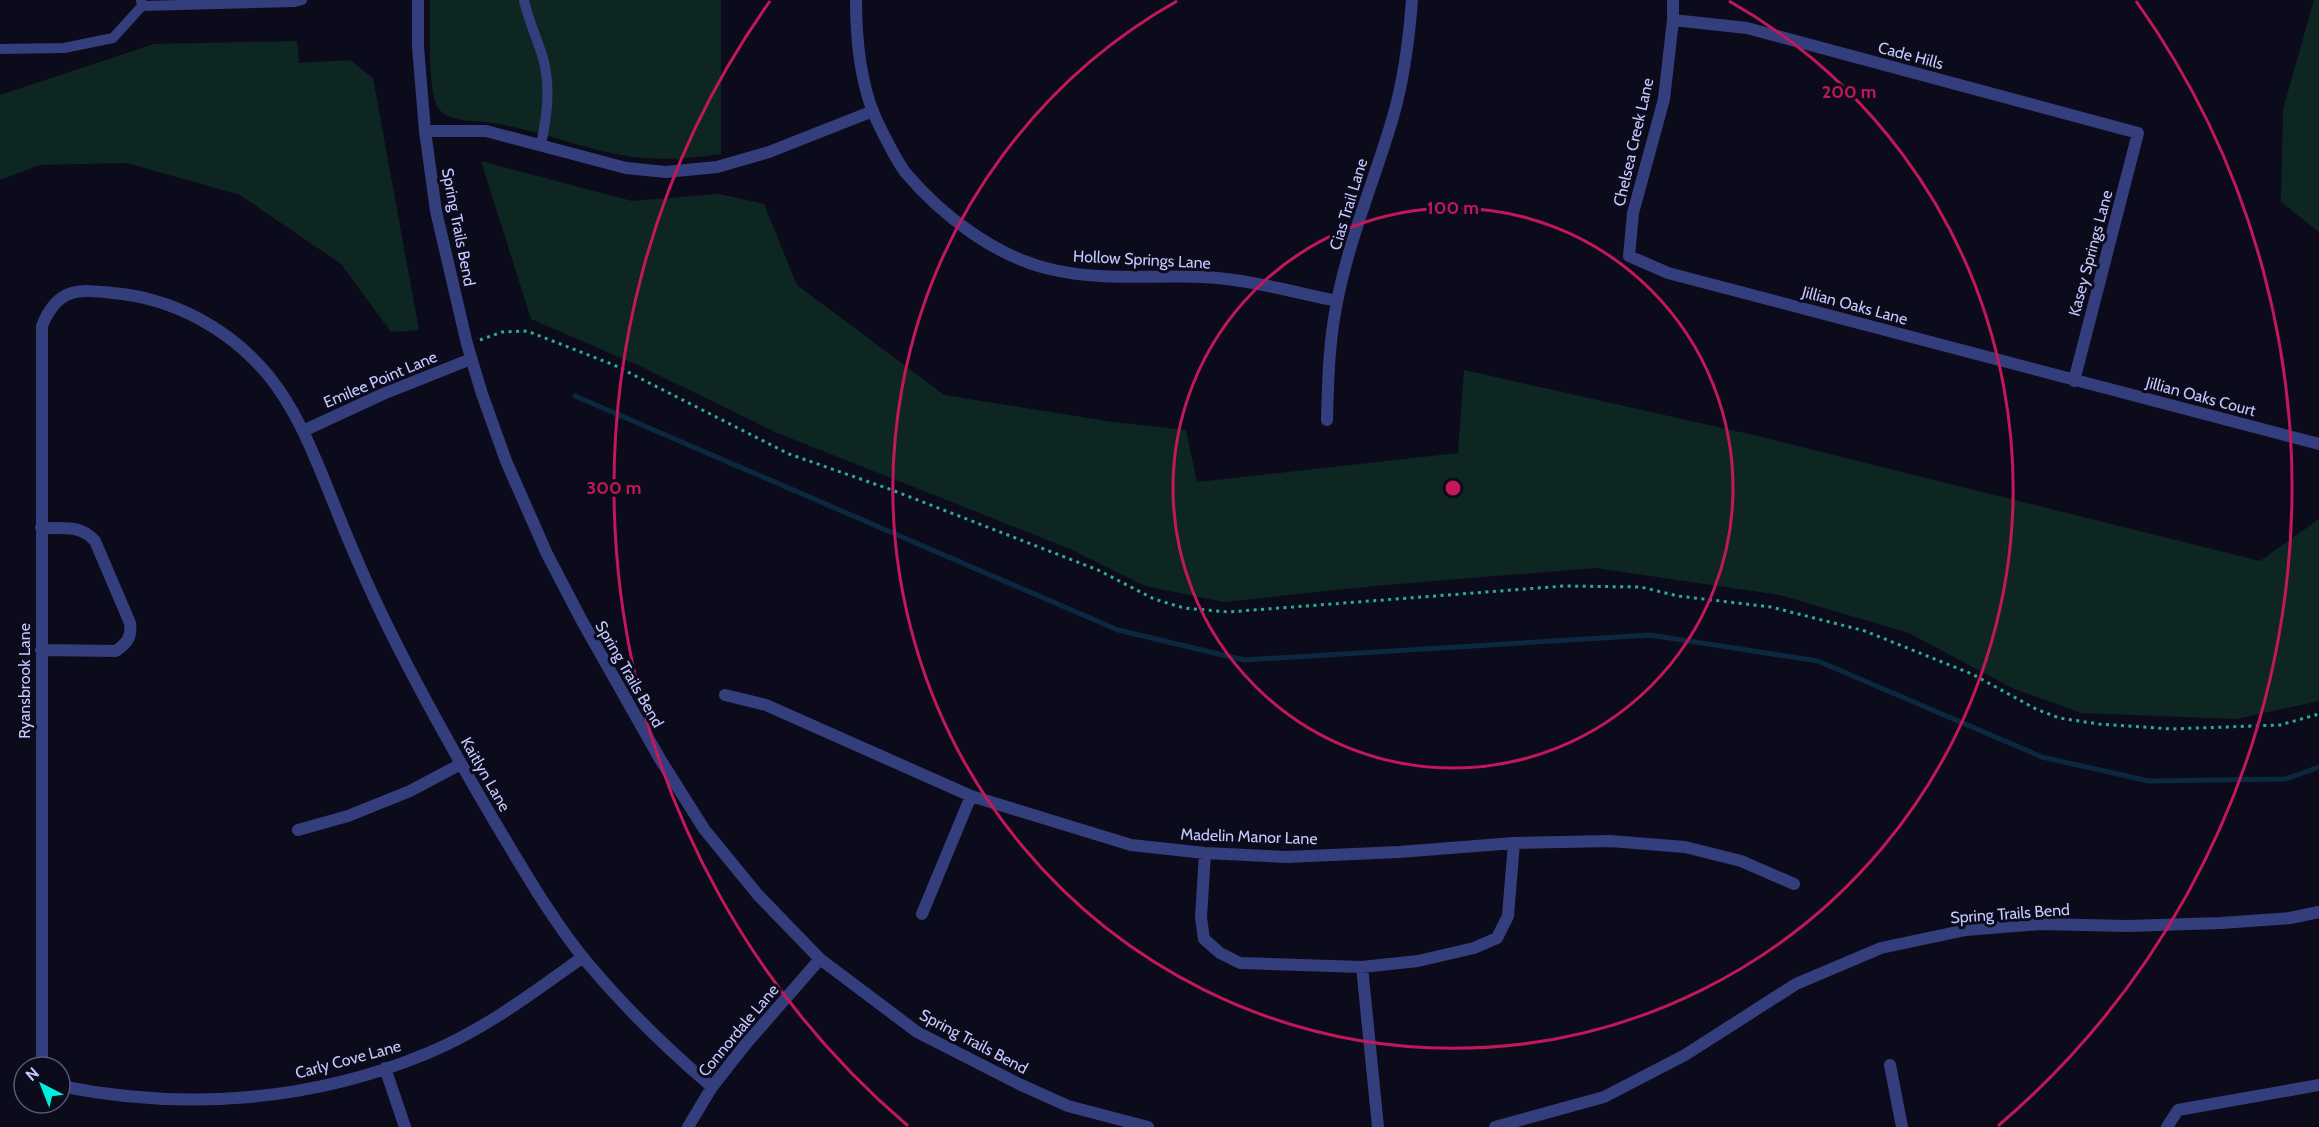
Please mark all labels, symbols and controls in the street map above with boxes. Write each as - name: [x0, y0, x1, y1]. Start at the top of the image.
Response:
- street label: Cade Hills: [1876, 38, 1946, 73]
- street label: Chelsea Creek Lane: [1609, 76, 1657, 208]
- text: 200 m: [1822, 81, 1876, 103]
- street label: Cias Trail Lane: [1326, 156, 1371, 252]
- street label: Spring Trails Bend: [438, 166, 479, 288]
- street label: Kasey Springs Lane: [2065, 188, 2116, 318]
- text: 100 m: [1427, 197, 1479, 219]
- street label: Hollow Springs Lane: [1073, 246, 1211, 273]
- street label: Jillian Oaks Lane: [1799, 282, 1910, 329]
- street label: Emilee Point Lane: [321, 347, 440, 412]
- street label: Jillian Oaks Court: [2143, 372, 2258, 420]
- text: 300 m: [587, 477, 641, 499]
- centre of rings: [1443, 478, 1463, 498]
- street label: Spring Trails Bend: [591, 618, 668, 731]
- street label: Ryansbrook Lane: [15, 623, 34, 739]
- street label: Kaitlyn Lane: [457, 734, 514, 815]
- street label: Madelin Manor Lane: [1180, 825, 1318, 848]
- street label: Spring Trails Bend: [1950, 900, 2070, 927]
- street label: Connordale Lane: [694, 980, 783, 1080]
- street label: Spring Trails Bend: [916, 1005, 1031, 1078]
- street label: Carly Cove Lane: [293, 1036, 403, 1083]
- north arrow: [12, 1055, 72, 1115]
- text: N: [22, 1063, 43, 1085]

